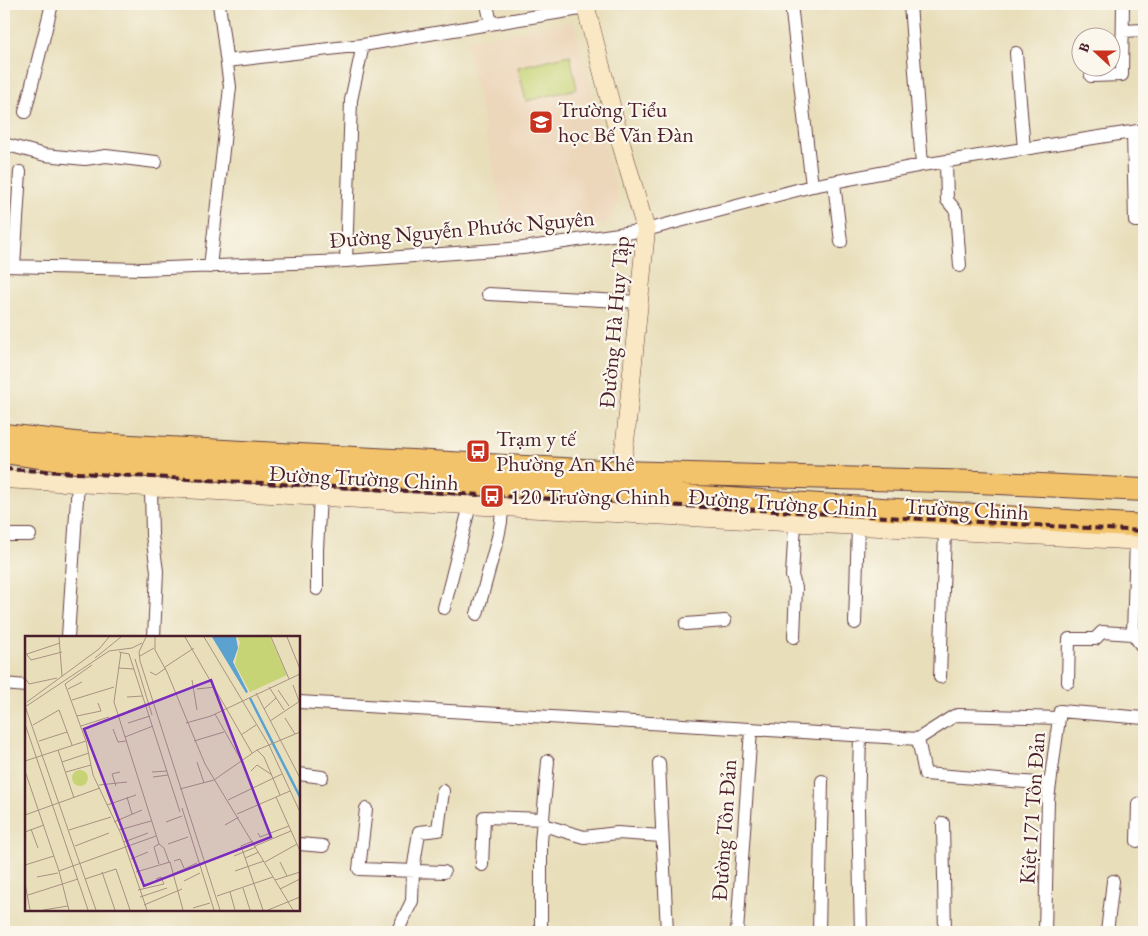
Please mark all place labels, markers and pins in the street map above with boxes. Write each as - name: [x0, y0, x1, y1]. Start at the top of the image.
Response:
- place label: Trường Tiểu học Bế Văn Đàn: [558, 95, 694, 149]
- school or university icon: Trường Tiểu học Bế Văn Đàn: [528, 109, 554, 135]
- place label: Trạm y tế Phường An Khê: [496, 424, 635, 478]
- bus stop icon: Trạm y tế Phường An Khê: [465, 438, 491, 464]
- place label: 120 Trường Chinh: [510, 482, 670, 511]
- bus stop icon: 120 Trường Chinh: [479, 483, 505, 509]

